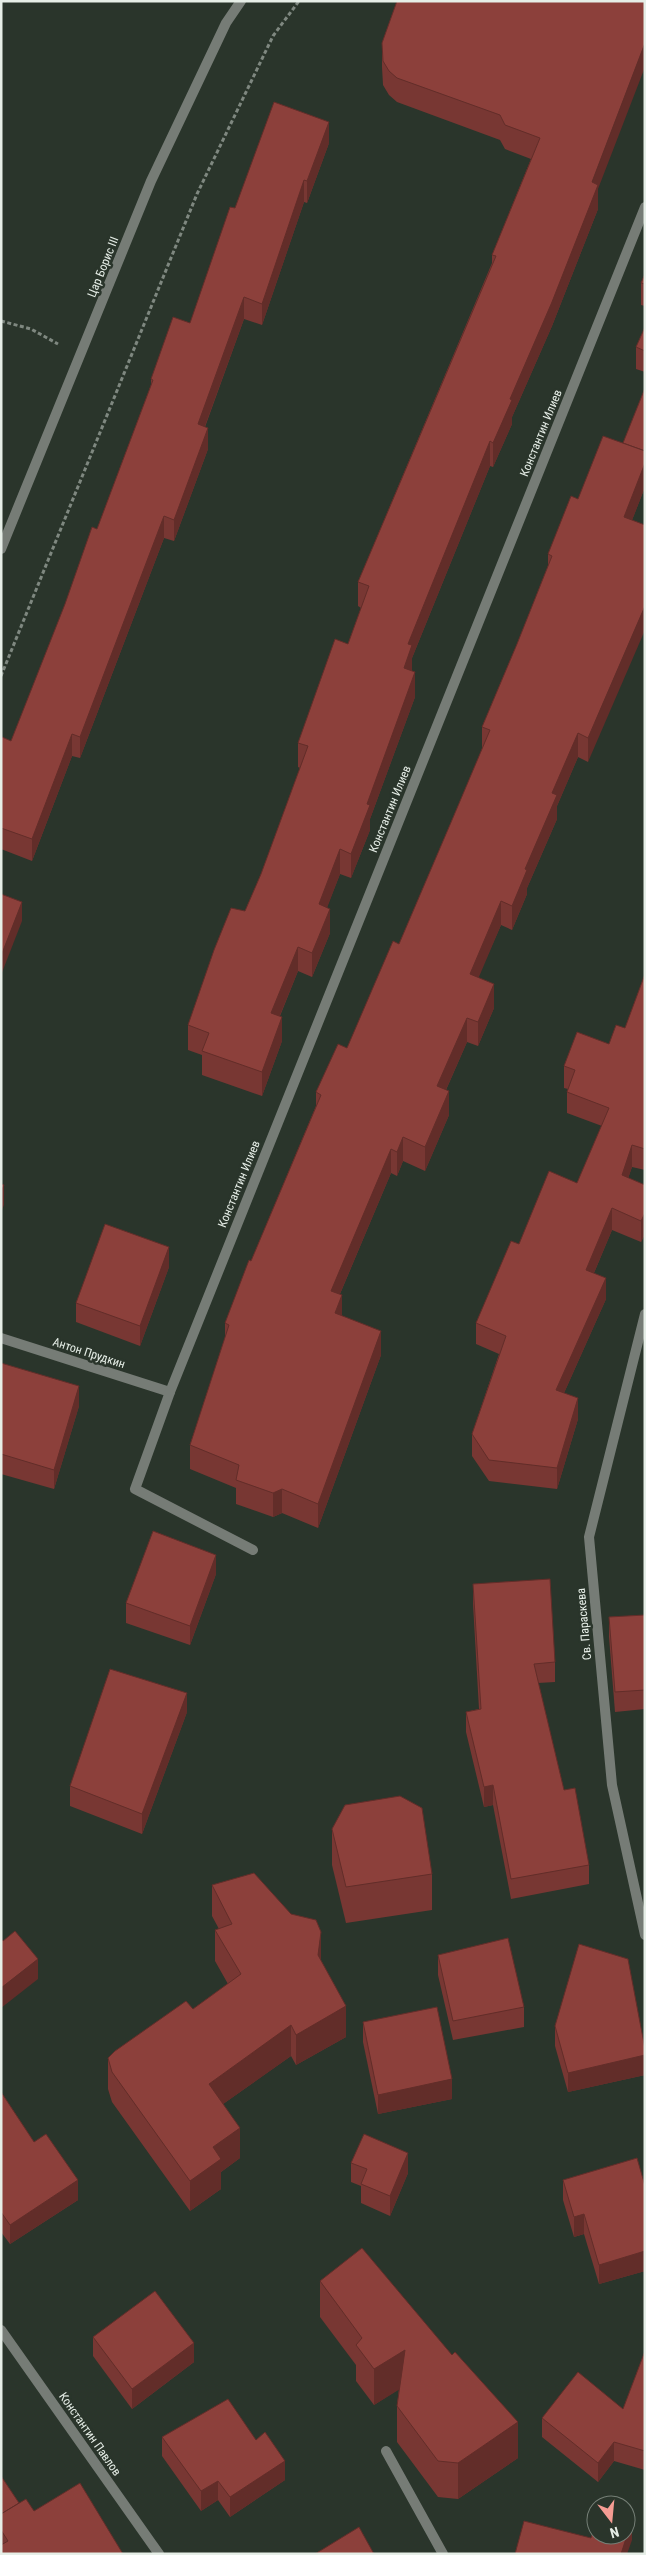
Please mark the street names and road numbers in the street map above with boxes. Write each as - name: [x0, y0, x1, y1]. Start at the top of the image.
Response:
- street label: Цар Борис III: [85, 235, 121, 299]
- street label: Константин Илиев: [517, 387, 565, 479]
- street label: Константин Илиев: [366, 763, 414, 855]
- street label: Константин Илиев: [215, 1138, 263, 1230]
- street label: Антон Прудкин: [51, 1335, 127, 1371]
- street label: Св. Параскева: [574, 1587, 594, 1661]
- street label: Константин Павлов: [56, 2390, 124, 2478]

